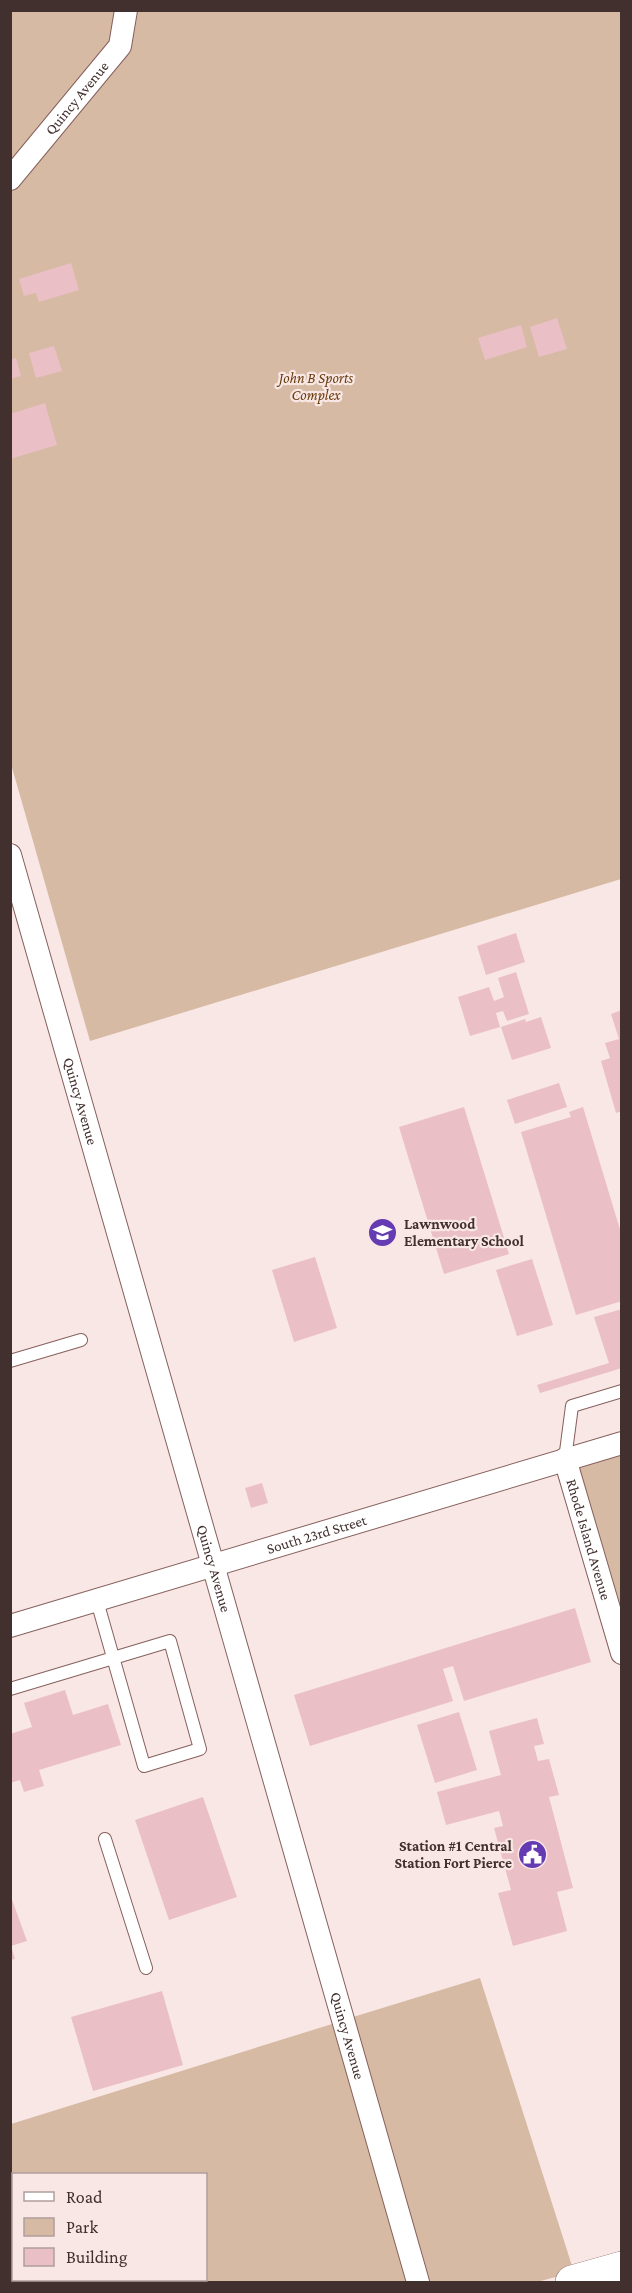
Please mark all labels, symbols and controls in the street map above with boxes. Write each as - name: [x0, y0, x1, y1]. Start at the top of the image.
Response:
- street label: Quincy Avenue: [42, 58, 112, 138]
- park label: John B Sports Complex: [276, 370, 354, 404]
- street label: Quincy Avenue: [60, 1056, 101, 1147]
- place label: Lawnwood Elementary School: [404, 1216, 524, 1249]
- school or university icon: Lawnwood Elementary School: [367, 1217, 399, 1249]
- street label: Rhode Island Avenue: [563, 1477, 614, 1602]
- street label: South 23rd Street: [265, 1512, 369, 1557]
- street label: Quincy Avenue: [194, 1523, 234, 1614]
- place label: Station #1 Central Station Fort Pierce: [394, 1838, 513, 1871]
- public building icon: Station #1 Central Station Fort Pierce: [517, 1839, 549, 1871]
- street label: Quincy Avenue: [327, 1990, 368, 2082]
- legend: [12, 2173, 207, 2281]
- text: Road: [66, 2187, 103, 2207]
- text: Park: [66, 2217, 98, 2237]
- text: Building: [66, 2247, 128, 2267]

